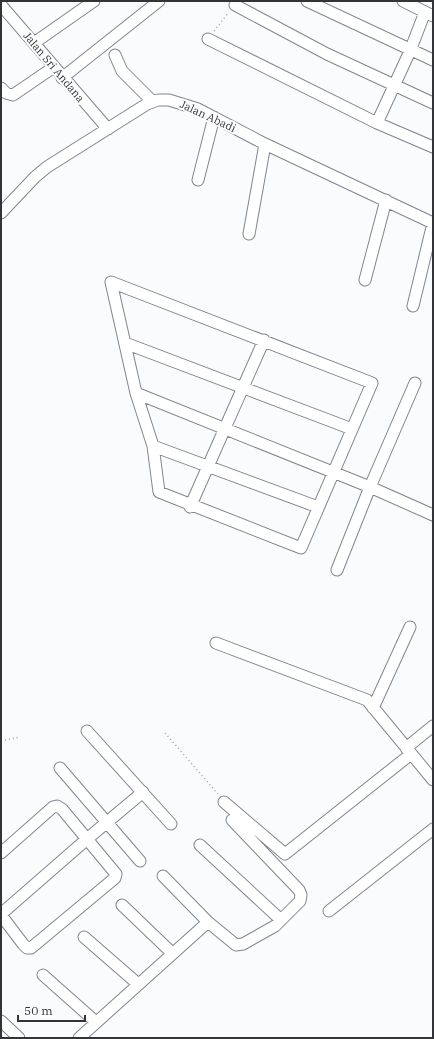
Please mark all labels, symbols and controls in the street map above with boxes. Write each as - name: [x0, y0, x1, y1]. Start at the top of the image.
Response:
- street label: Jalan Sri Andana: [21, 29, 87, 105]
- street label: Jalan Abadi: [178, 97, 239, 135]
- scale bar: [18, 997, 85, 1023]
- text: 50 m: [24, 1003, 53, 1018]

